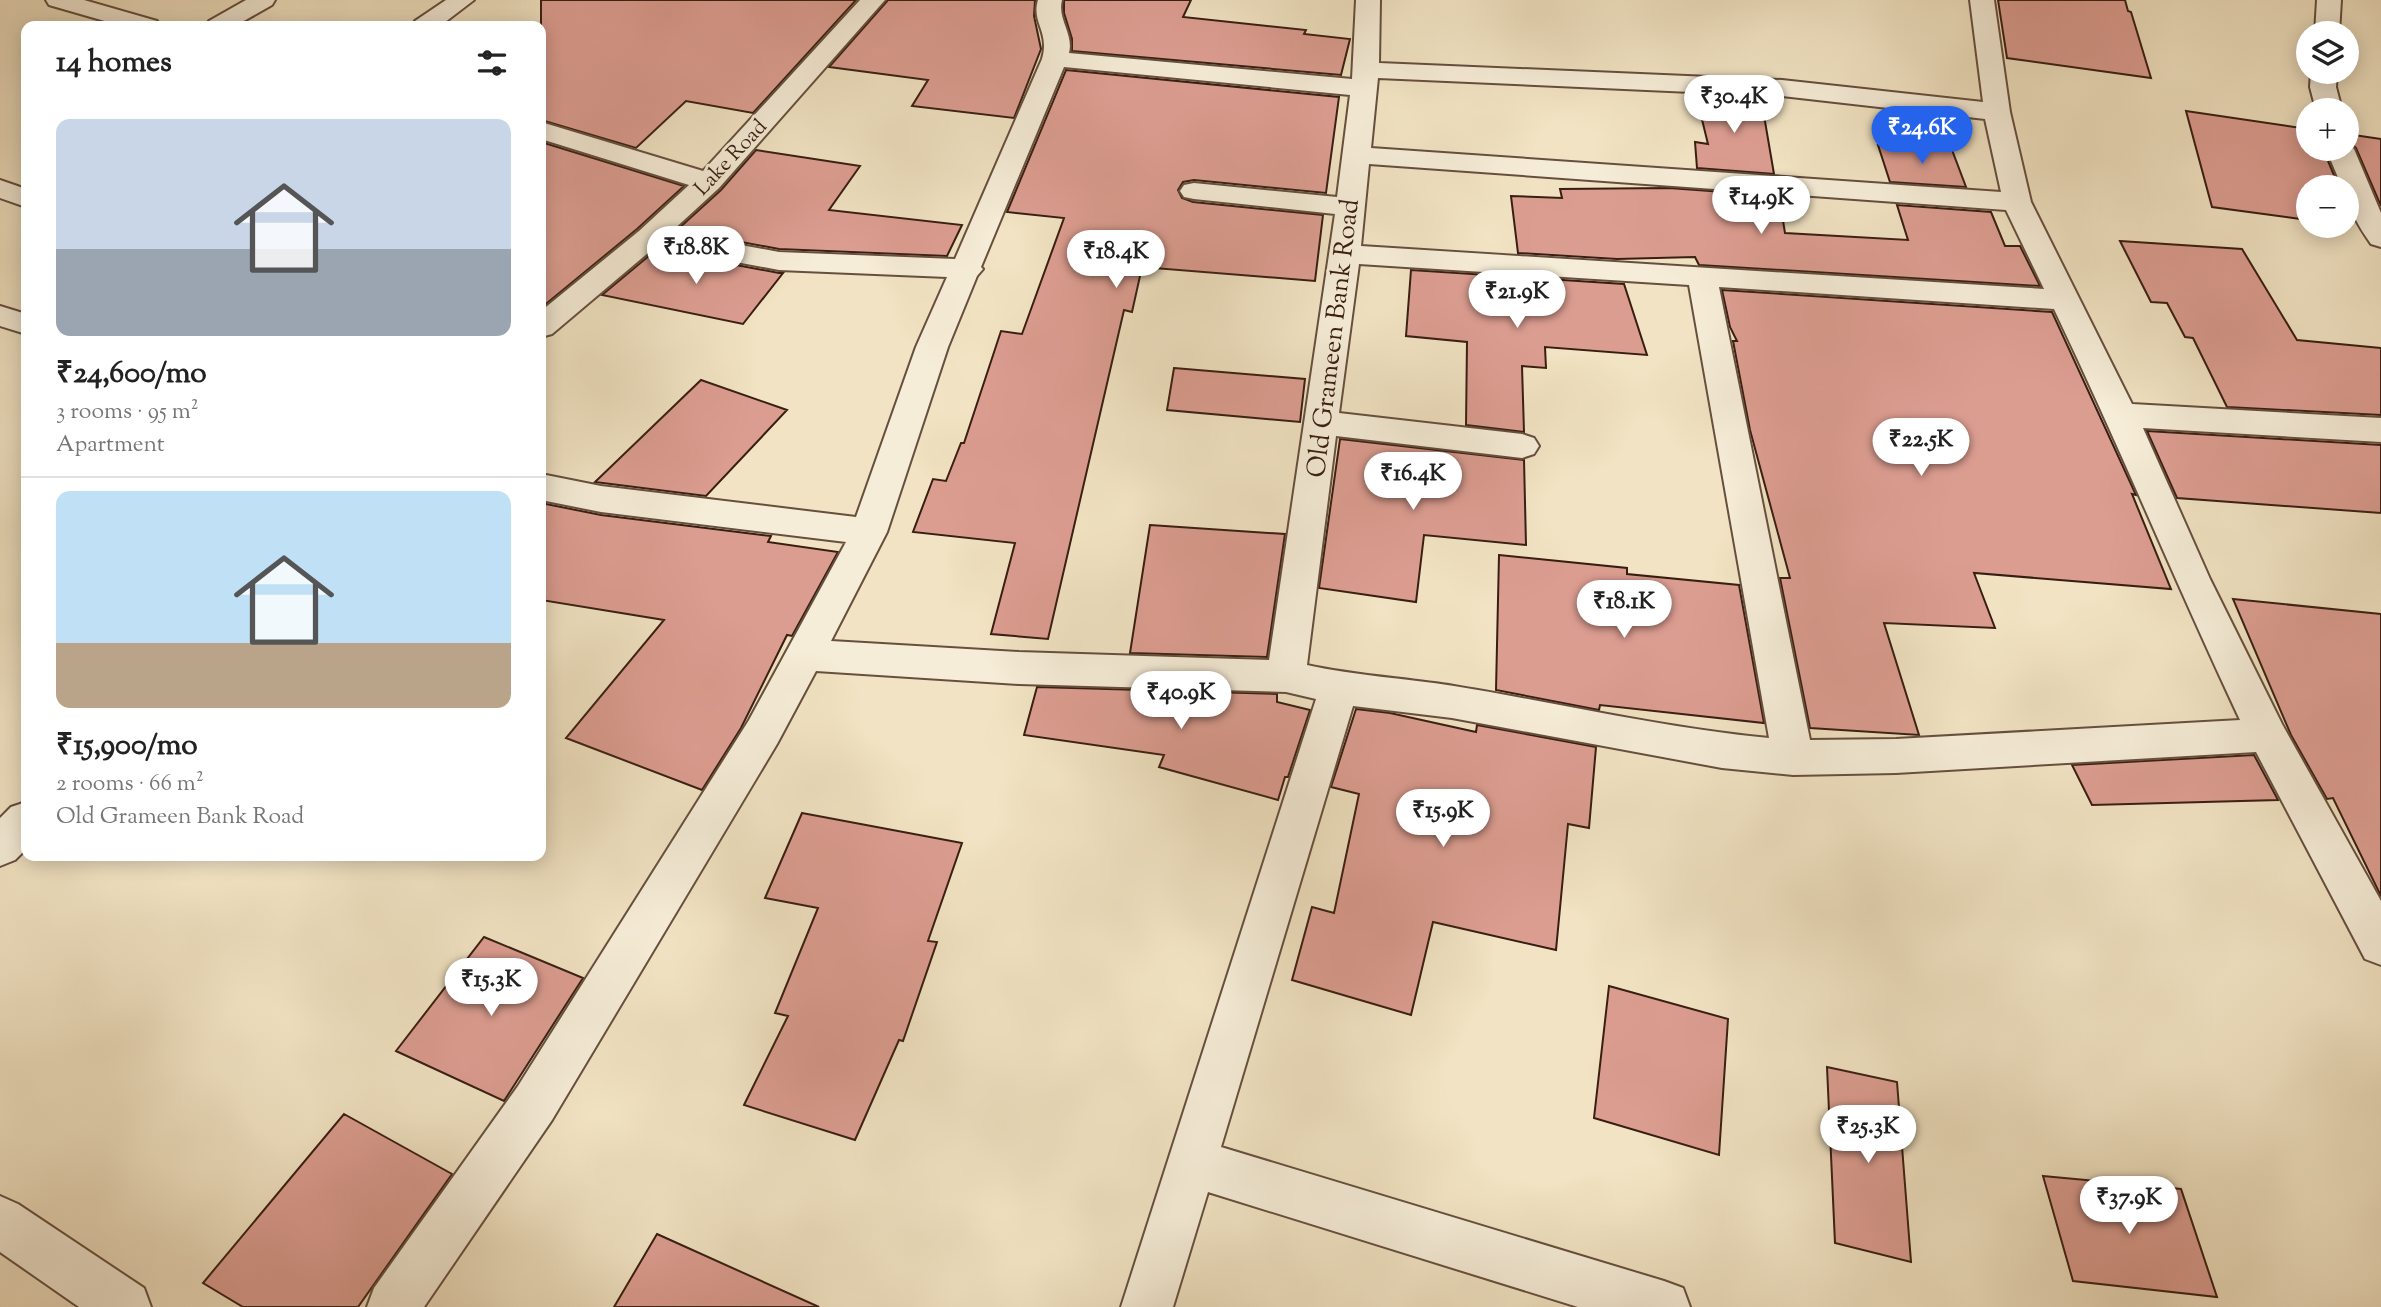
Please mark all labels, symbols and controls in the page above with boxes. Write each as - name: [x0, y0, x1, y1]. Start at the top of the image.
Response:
- map controls: [2296, 21, 2359, 238]
- button: layers: [2296, 21, 2359, 84]
- text: 14 homes: [56, 42, 172, 85]
- icon: filters: [473, 44, 511, 82]
- pin: ₹30.4K: [1677, 76, 1791, 135]
- text: ₹30.4K: [1700, 81, 1768, 114]
- button: +: [2296, 98, 2359, 161]
- pin: ₹24.6K: [1865, 106, 1979, 166]
- text: ₹24.6K: [1888, 112, 1956, 145]
- street label: Lake Road: [688, 113, 775, 203]
- icon: home: [221, 165, 347, 291]
- button: −: [2296, 175, 2359, 238]
- pin: ₹14.9K: [1704, 176, 1818, 236]
- text: ₹14.9K: [1728, 182, 1794, 215]
- street label: Old Grameen Bank Road: [1299, 196, 1370, 480]
- pin: ₹18.8K: [639, 226, 753, 286]
- pin: ₹18.4K: [1059, 230, 1173, 290]
- text: ₹18.8K: [663, 232, 729, 265]
- text: ₹18.4K: [1083, 236, 1149, 269]
- pin: ₹21.9K: [1460, 270, 1574, 330]
- text: ₹21.9K: [1485, 276, 1549, 309]
- text: ₹24,600/mo: [56, 353, 207, 396]
- text: 3 rooms · 95 m²: [56, 396, 199, 429]
- pin: ₹22.5K: [1864, 419, 1978, 478]
- text: ₹22.5K: [1889, 424, 1954, 457]
- text: Apartment: [56, 429, 165, 462]
- pin: ₹16.4K: [1356, 452, 1470, 512]
- text: ₹16.4K: [1380, 458, 1446, 491]
- icon: home: [221, 537, 347, 663]
- pin: ₹18.1K: [1567, 580, 1681, 640]
- text: ₹18.1K: [1593, 586, 1655, 619]
- pin: ₹40.9K: [1124, 672, 1238, 731]
- text: ₹40.9K: [1146, 677, 1216, 710]
- text: ₹15,900/mo: [56, 725, 198, 768]
- text: 2 rooms · 66 m²: [56, 768, 204, 801]
- pin: ₹15.9K: [1386, 790, 1500, 849]
- text: ₹15.9K: [1412, 795, 1474, 828]
- text: Old Grameen Bank Road: [56, 801, 304, 834]
- pin: ₹15.3K: [434, 958, 548, 1018]
- text: ₹15.3K: [461, 964, 521, 997]
- pin: ₹25.3K: [1811, 1106, 1925, 1165]
- text: ₹25.3K: [1836, 1111, 1900, 1144]
- pin: ₹37.9K: [2072, 1176, 2186, 1236]
- text: ₹37.9K: [2096, 1182, 2162, 1215]

